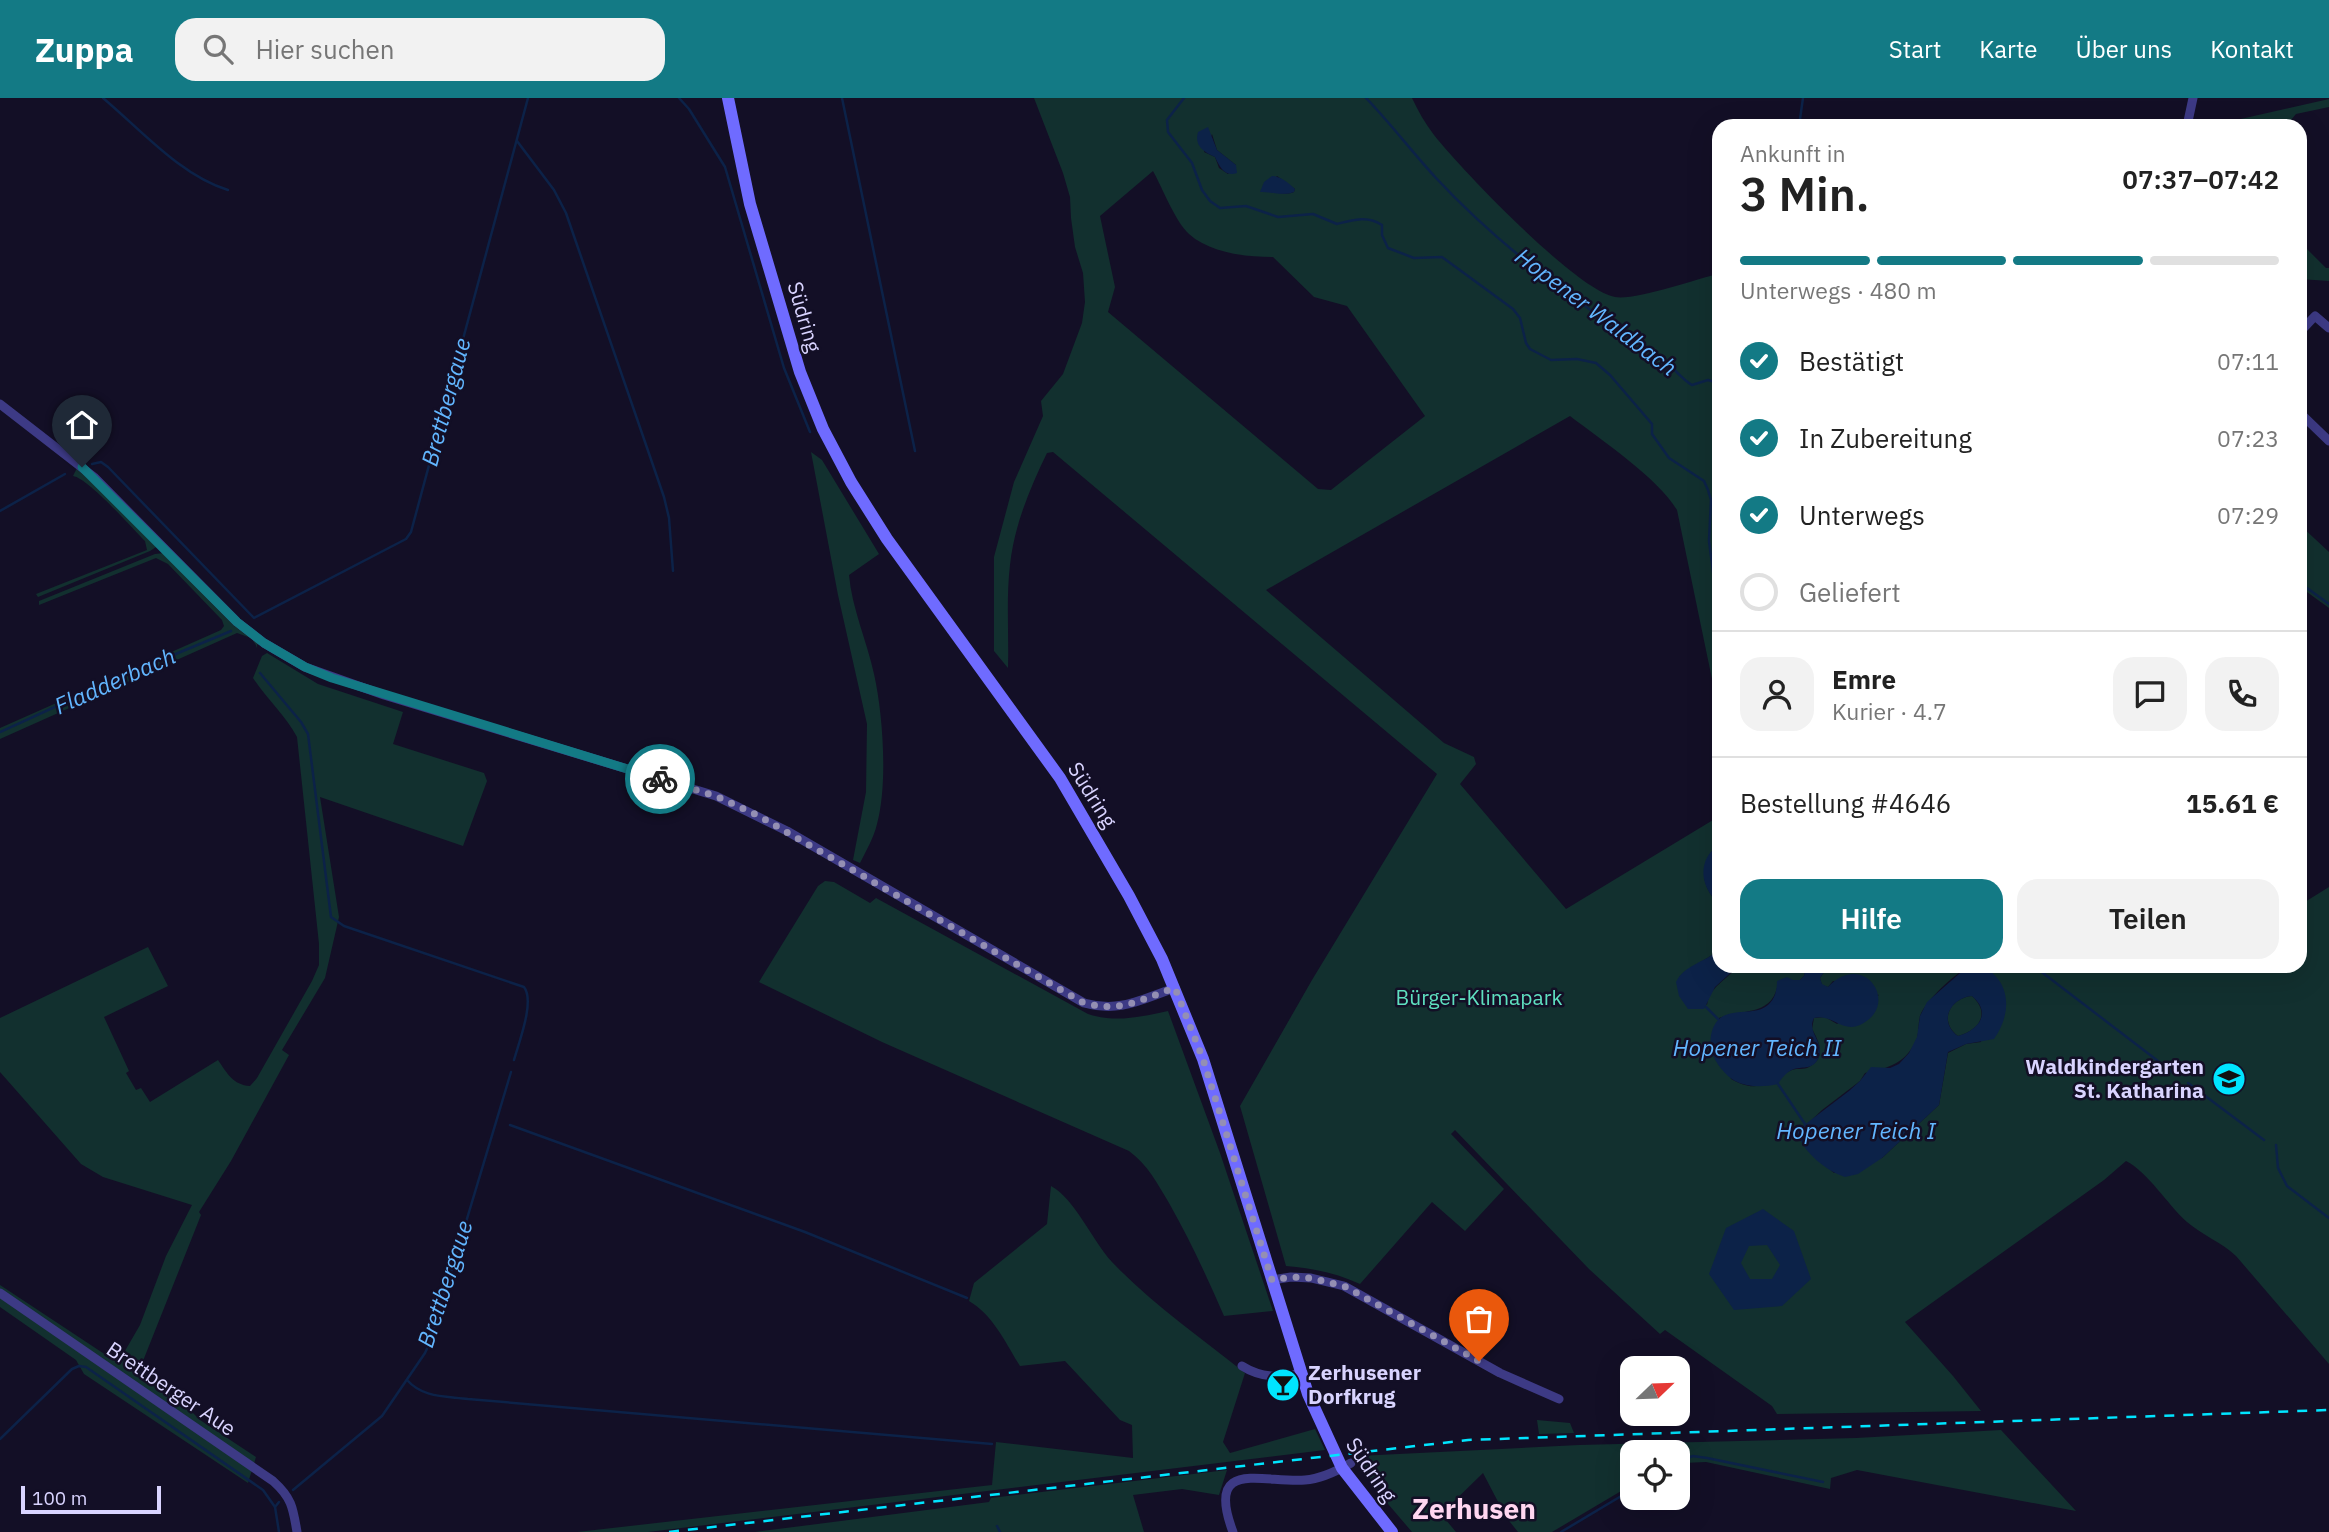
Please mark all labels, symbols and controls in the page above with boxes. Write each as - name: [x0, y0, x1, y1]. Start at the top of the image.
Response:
- search box: [175, 18, 665, 81]
- text: Zuppa: [35, 28, 133, 71]
- icon: search: [199, 30, 237, 68]
- text: Hier suchen: [255, 32, 395, 66]
- text: Start: [1889, 33, 1941, 65]
- text: Karte: [1979, 33, 2037, 65]
- text: Über uns: [2075, 33, 2172, 65]
- text: Kontakt: [2210, 33, 2294, 65]
- text: Ankunft in: [1740, 138, 1846, 168]
- text: 07:37–07:42: [2122, 162, 2279, 196]
- text: 3 Min.: [1740, 164, 1870, 224]
- water label: Hopener Waldbach: [1510, 241, 1683, 382]
- text: Unterwegs · 480 m: [1740, 275, 1937, 305]
- street label: Südring: [782, 278, 828, 355]
- water label: Brettbergaue: [414, 334, 477, 469]
- icon: check: [1740, 342, 1778, 380]
- text: Bestätigt: [1799, 344, 1904, 378]
- text: 07:11: [2217, 346, 2279, 376]
- pin: [52, 395, 112, 467]
- icon: home: [63, 406, 101, 444]
- icon: check: [1740, 419, 1778, 457]
- text: In Zubereitung: [1799, 421, 1972, 455]
- text: 07:23: [2217, 423, 2279, 453]
- icon: check: [1740, 496, 1778, 534]
- text: Unterwegs: [1799, 498, 1925, 532]
- text: 07:29: [2217, 500, 2279, 530]
- text: Geliefert: [1799, 575, 1901, 609]
- water label: Fladderbach: [49, 640, 180, 720]
- button: person: [1740, 657, 1814, 731]
- button: chat: [2113, 657, 2187, 731]
- button: phone: [2205, 657, 2279, 731]
- text: Emre: [1832, 662, 1896, 696]
- text: Kurier · 4.7: [1832, 696, 1947, 726]
- courier: [625, 744, 695, 814]
- street label: Südring: [1062, 756, 1124, 833]
- icon: bike: [641, 760, 679, 798]
- text: Bestellung #4646: [1740, 786, 1951, 820]
- text: 15.61 €: [2186, 786, 2279, 820]
- button: Hilfe: [1740, 879, 2003, 959]
- button: Teilen: [2017, 879, 2279, 959]
- park label: Bürger-Klimapark: [1395, 983, 1563, 1011]
- water label: Hopener Teich II: [1673, 1032, 1842, 1062]
- place label: Waldkindergarten St. Katharina: [2025, 1052, 2204, 1104]
- school or university icon: Waldkindergarten St. Katharina: [2210, 1060, 2248, 1098]
- water label: Hopener Teich I: [1776, 1115, 1937, 1145]
- water label: Brettbergaue: [409, 1216, 479, 1351]
- pin: [1449, 1289, 1509, 1361]
- icon: bag: [1460, 1300, 1498, 1338]
- street label: Brettberger Aue: [101, 1335, 242, 1442]
- north arrow: [1620, 1356, 1690, 1426]
- map controls: [1620, 1356, 1690, 1510]
- place label: Zerhusener Dorfkrug: [1308, 1358, 1422, 1410]
- bar icon: Zerhusener Dorfkrug: [1264, 1366, 1302, 1404]
- street label: Südring: [1340, 1432, 1404, 1507]
- button: locate: [1620, 1440, 1690, 1510]
- scale bar: [21, 1483, 161, 1515]
- text: 100 m: [32, 1486, 87, 1510]
- district label: Zerhusen: [1412, 1490, 1536, 1527]

